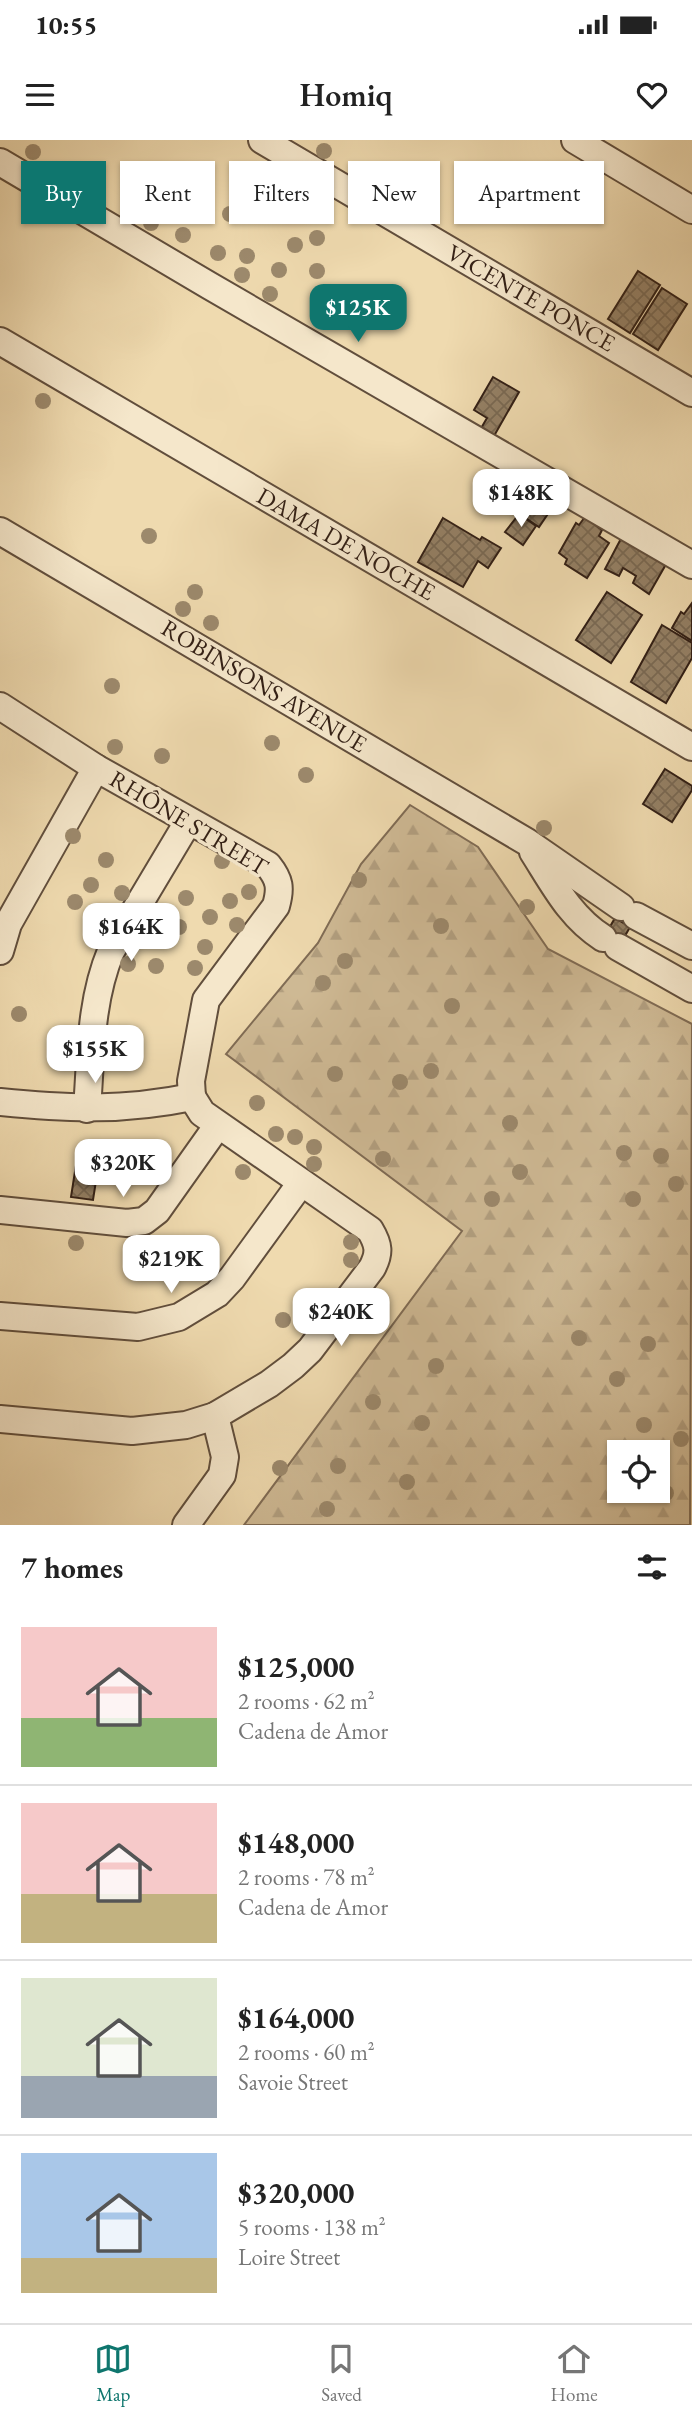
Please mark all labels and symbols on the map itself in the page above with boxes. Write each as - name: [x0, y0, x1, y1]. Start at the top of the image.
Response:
- street label: VICENTE PONCE: [441, 237, 621, 358]
- pin: $125K: [309, 284, 407, 344]
- pin: $148K: [472, 470, 570, 529]
- street label: DAMA DE NOCHE: [252, 480, 441, 607]
- street label: ROBINSONS AVENUE: [156, 612, 373, 759]
- street label: RHÔNE STREET: [104, 763, 275, 883]
- pin: $164K: [82, 904, 180, 963]
- pin: $155K: [46, 1026, 144, 1085]
- pin: $320K: [74, 1140, 172, 1199]
- pin: $219K: [122, 1236, 220, 1295]
- pin: $240K: [292, 1288, 390, 1348]

